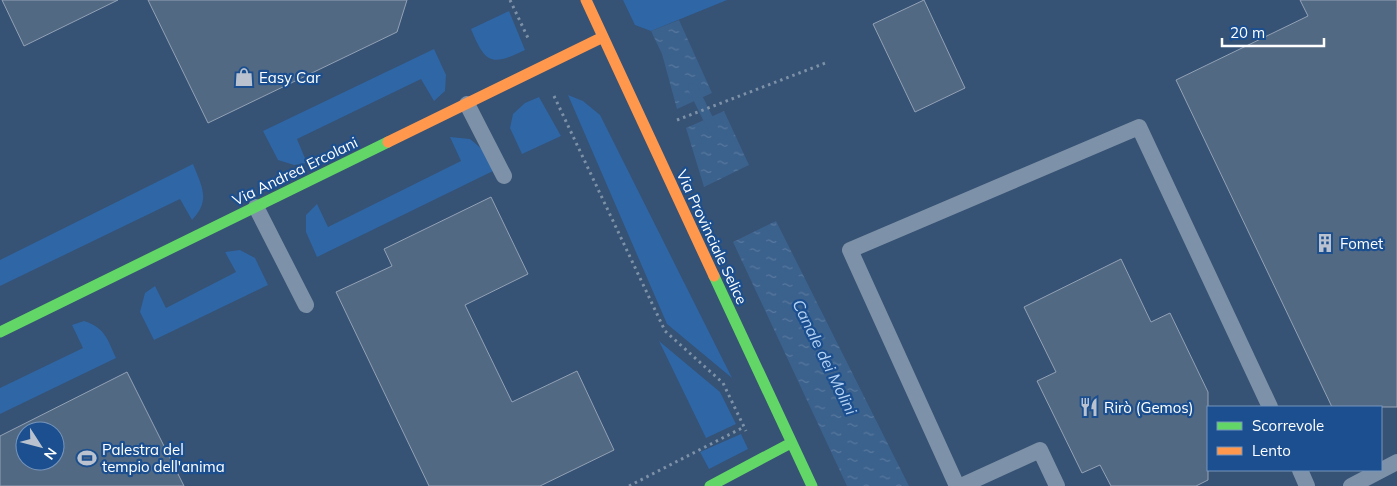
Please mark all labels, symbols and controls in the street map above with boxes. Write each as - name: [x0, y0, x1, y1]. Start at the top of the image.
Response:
- scale bar: [1222, 15, 1324, 47]
- text: 20 m: [1230, 23, 1265, 42]
- shop icon: Easy Car: [233, 66, 255, 88]
- place label: Easy Car: [259, 68, 321, 87]
- street label: Via Andrea Ercolani: [229, 132, 361, 210]
- street label: Via Provinciale Selice: [672, 167, 752, 307]
- building icon: Fomet: [1314, 232, 1336, 254]
- place label: Fomet: [1340, 234, 1383, 253]
- water label: Canale dei Molini: [788, 296, 862, 418]
- restaurant icon: Rirò (Gemos): [1078, 396, 1100, 418]
- place label: Rirò (Gemos): [1104, 398, 1193, 417]
- legend: [1207, 406, 1382, 471]
- text: Scorrevole: [1252, 416, 1324, 435]
- north arrow: [15, 421, 65, 471]
- place label: Palestra del tempio dell'anima: [102, 440, 225, 476]
- text: Lento: [1252, 441, 1291, 460]
- text: N: [40, 444, 61, 463]
- sports icon: Palestra del tempio dell'anima: [76, 447, 98, 469]

